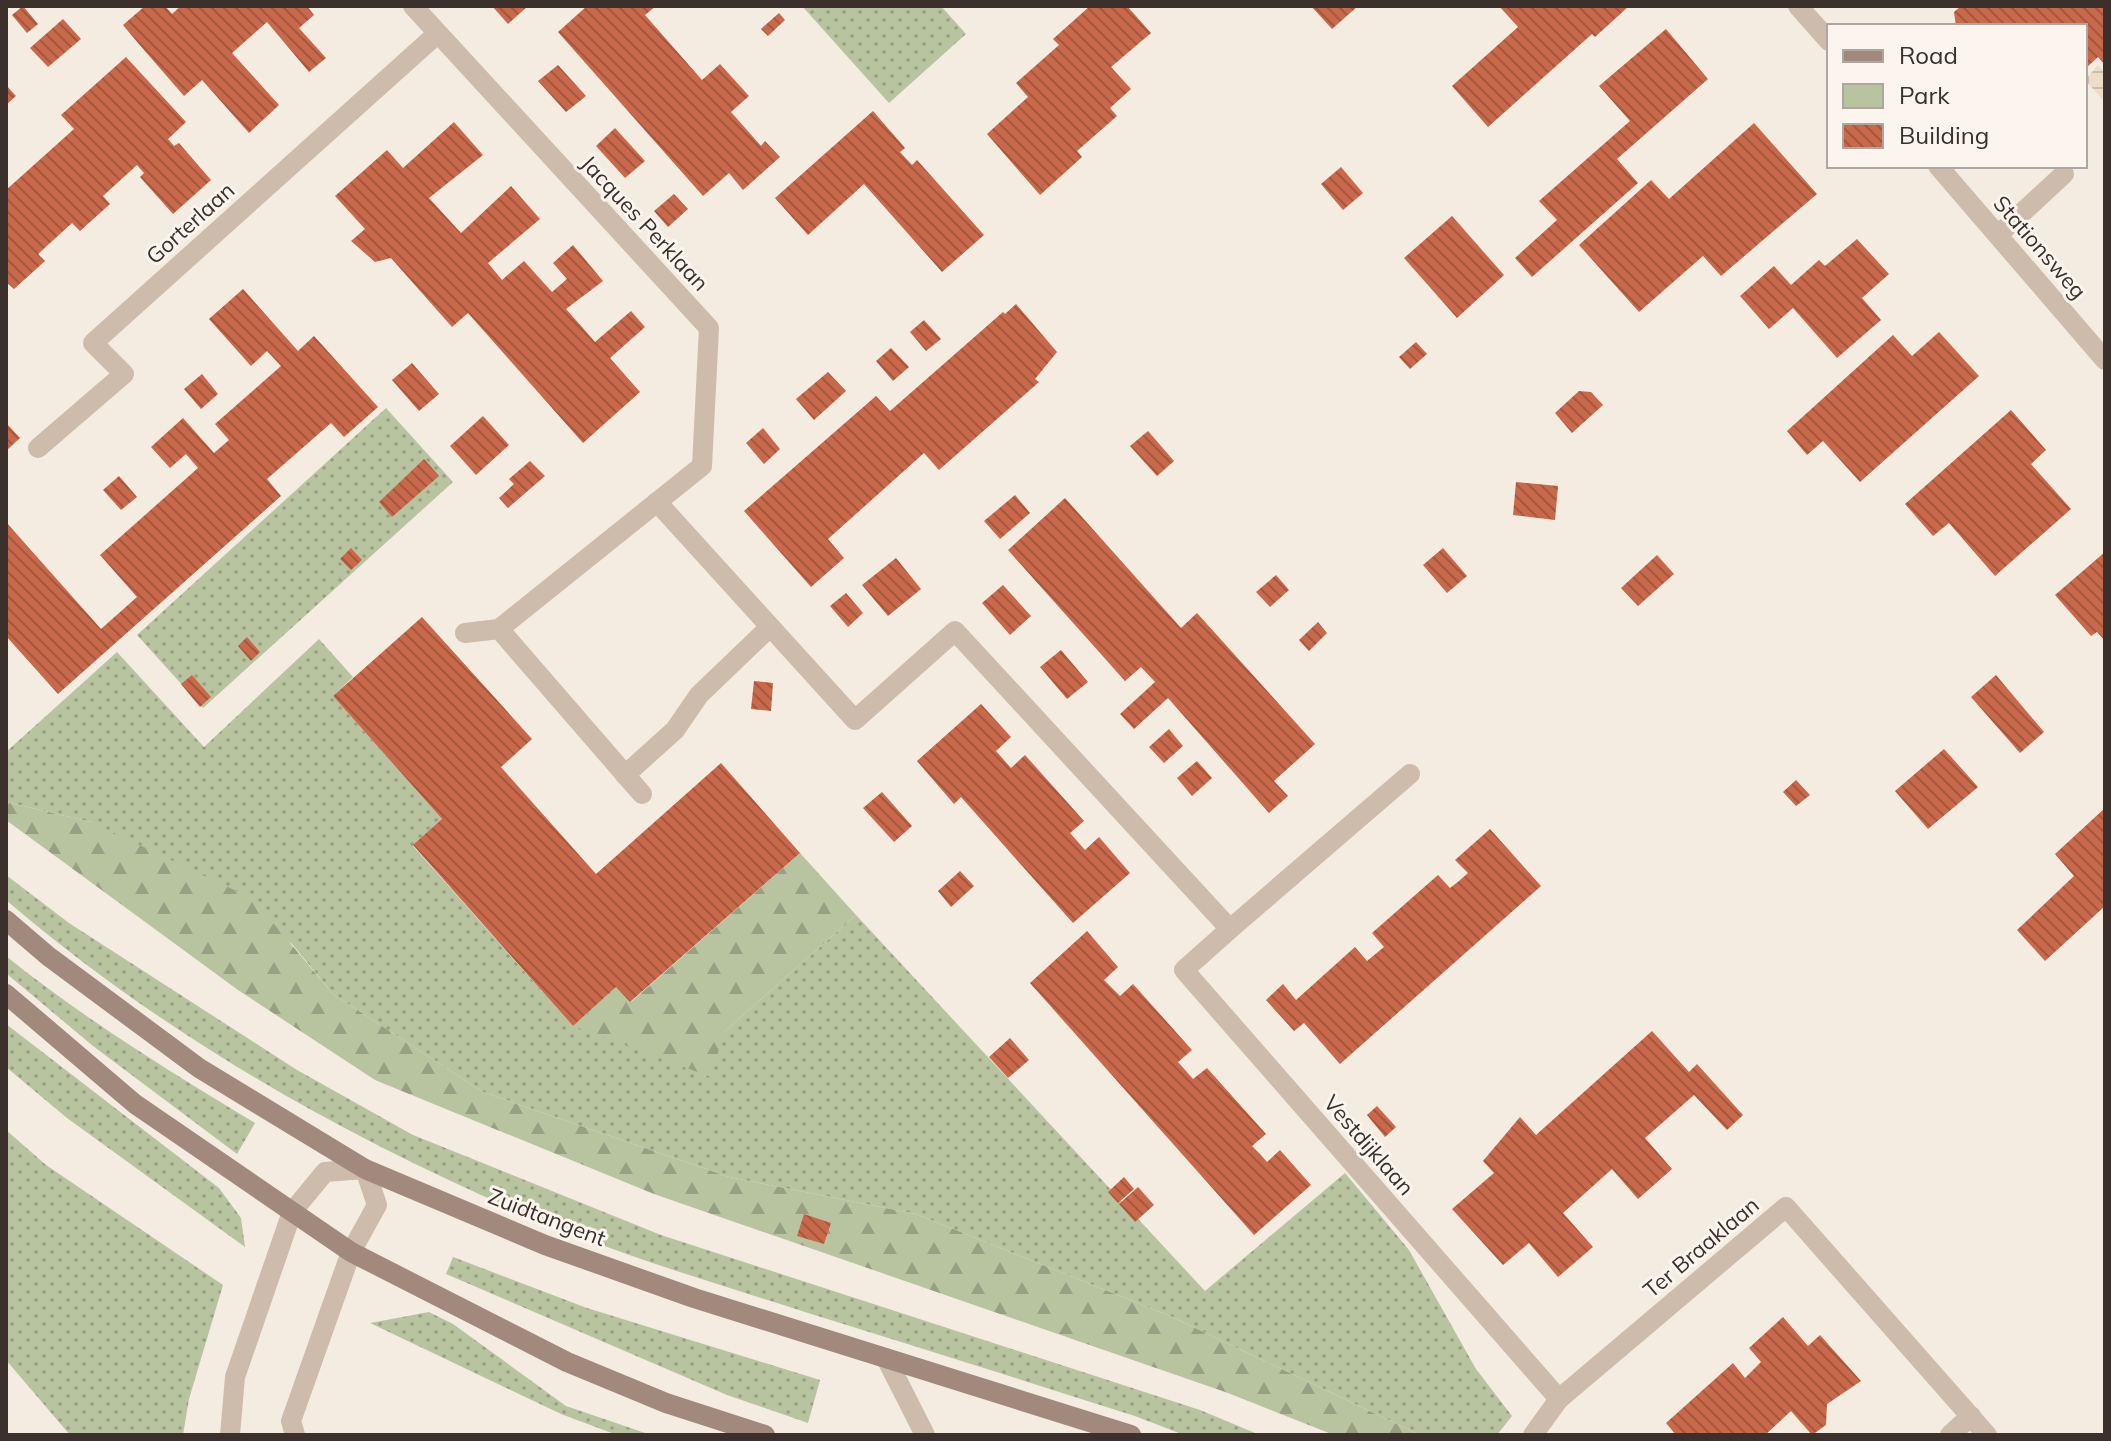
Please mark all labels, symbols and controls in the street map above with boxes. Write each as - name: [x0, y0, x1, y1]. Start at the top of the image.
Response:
- legend: [1827, 24, 2087, 168]
- text: Road: [1899, 40, 1958, 70]
- text: Park: [1899, 80, 1950, 110]
- text: Building: [1899, 120, 1989, 150]
- street label: Jacques Perklaan: [575, 149, 715, 297]
- street label: Gorterlaan: [140, 176, 240, 270]
- street label: Stationsweg: [1987, 190, 2093, 304]
- street label: Vestdijklaan: [1318, 1089, 1420, 1201]
- street label: Zuidtangent: [484, 1182, 610, 1252]
- street label: Ter Braaklaan: [1637, 1191, 1765, 1303]

